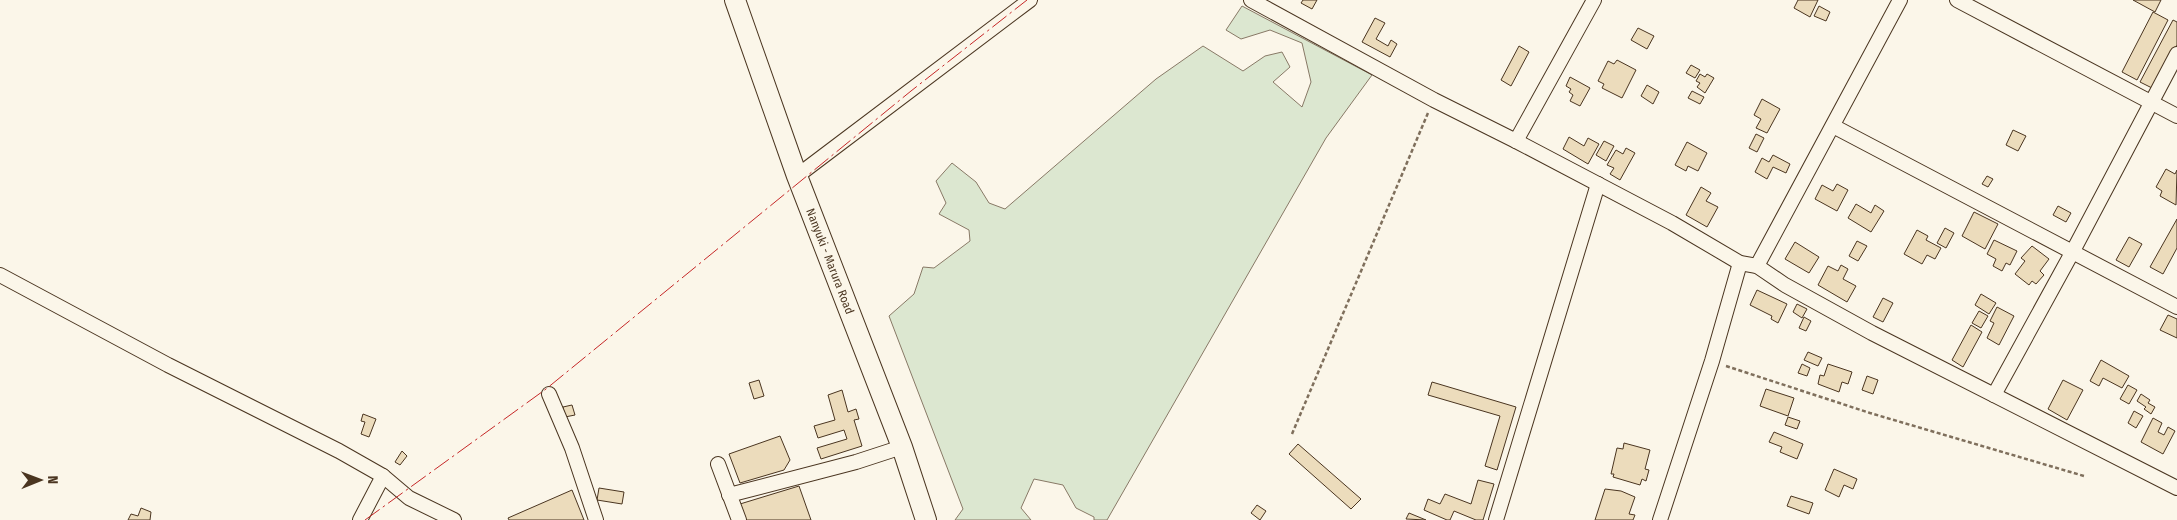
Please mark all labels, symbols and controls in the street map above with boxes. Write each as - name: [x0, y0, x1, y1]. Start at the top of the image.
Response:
- street label: Nanyuki - Marura Road: [803, 206, 857, 316]
- north arrow: [15, 455, 65, 505]
- text: N: [44, 475, 61, 484]

